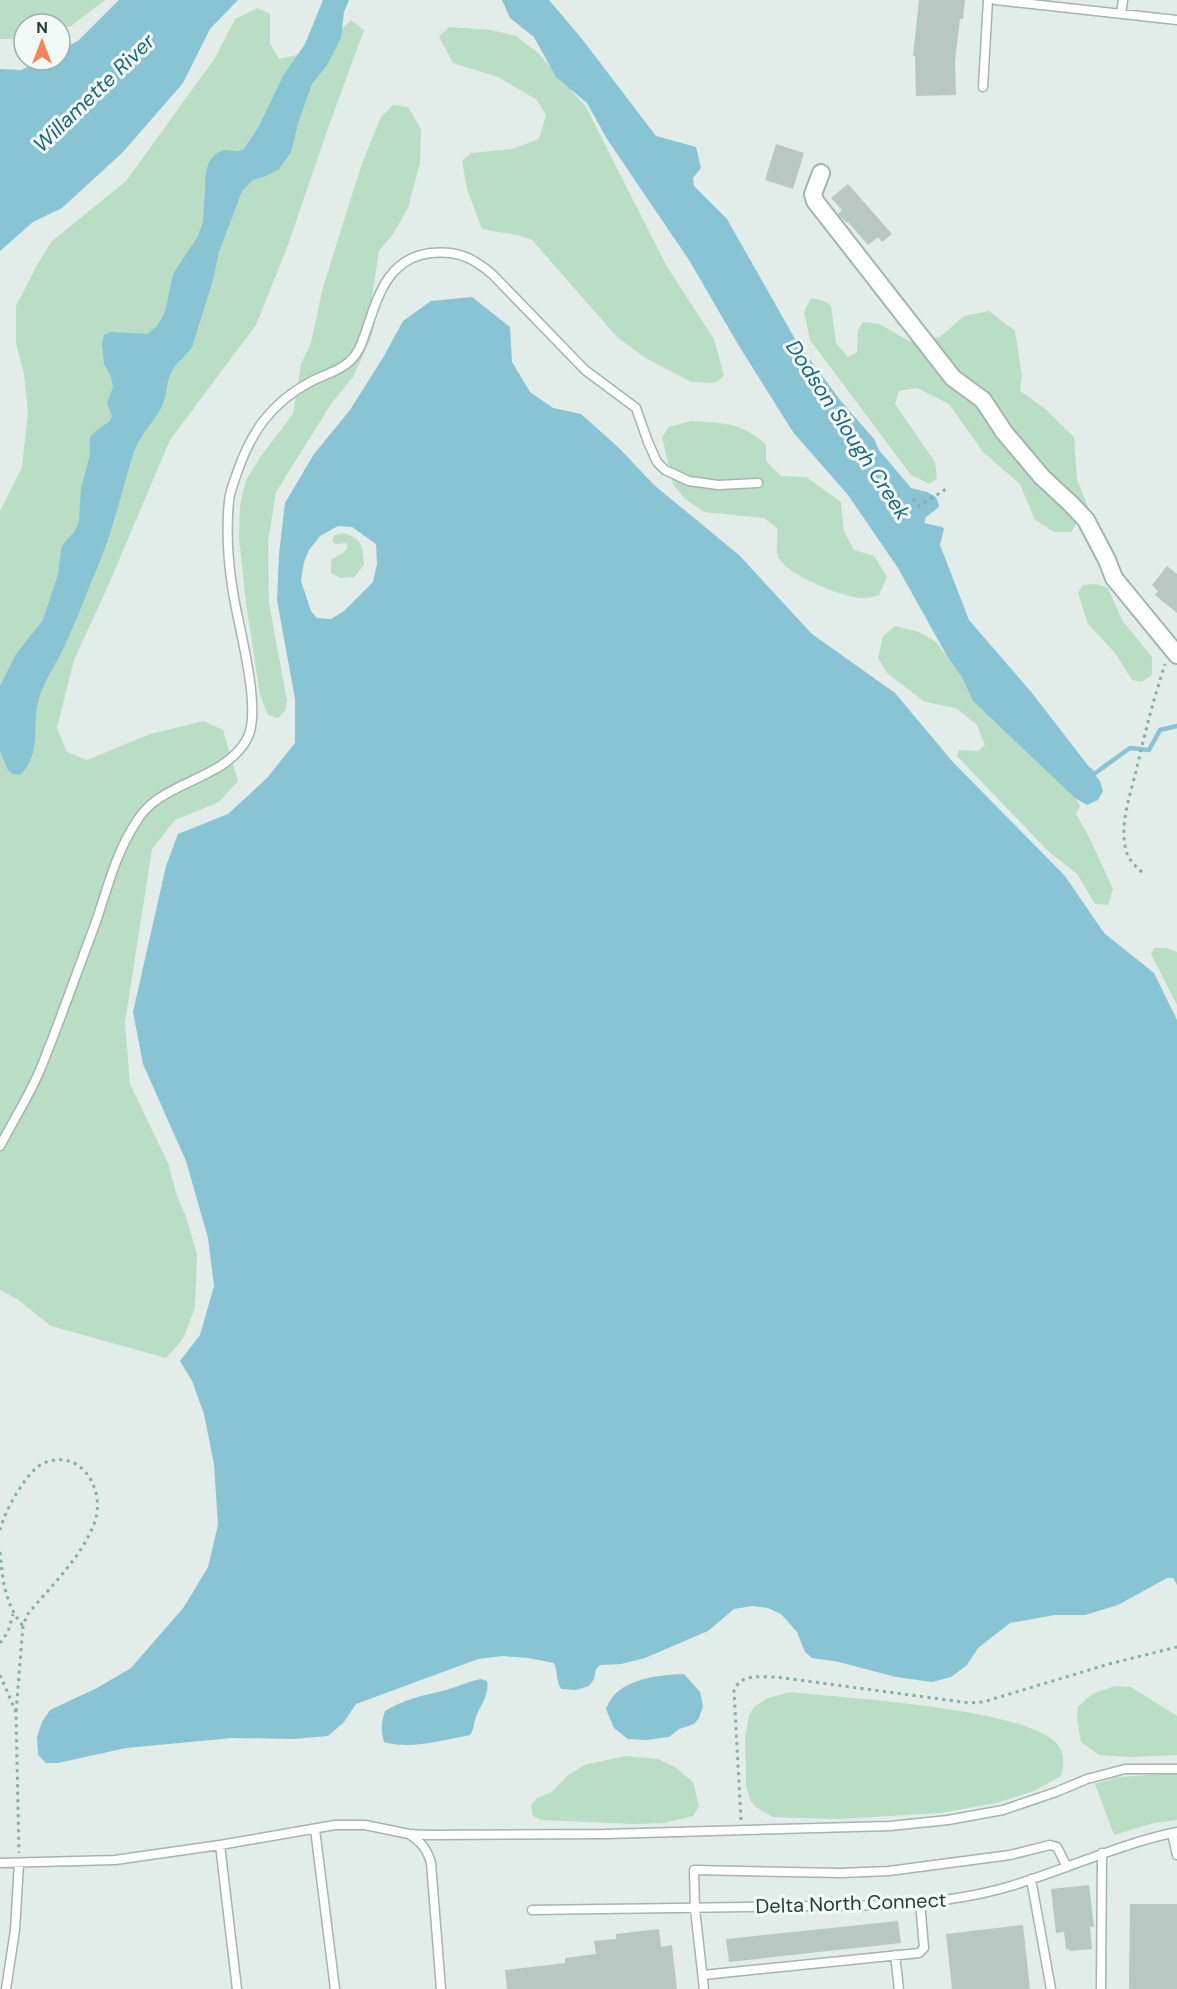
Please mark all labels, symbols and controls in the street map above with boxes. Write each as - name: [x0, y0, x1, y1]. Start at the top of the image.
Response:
- north arrow: [12, 12, 72, 72]
- text: N: [36, 17, 48, 38]
- water label: Willamette River: [27, 27, 162, 158]
- water label: Dodson Slough Creek: [779, 335, 917, 526]
- street label: Delta North Connect: [755, 1887, 947, 1919]

